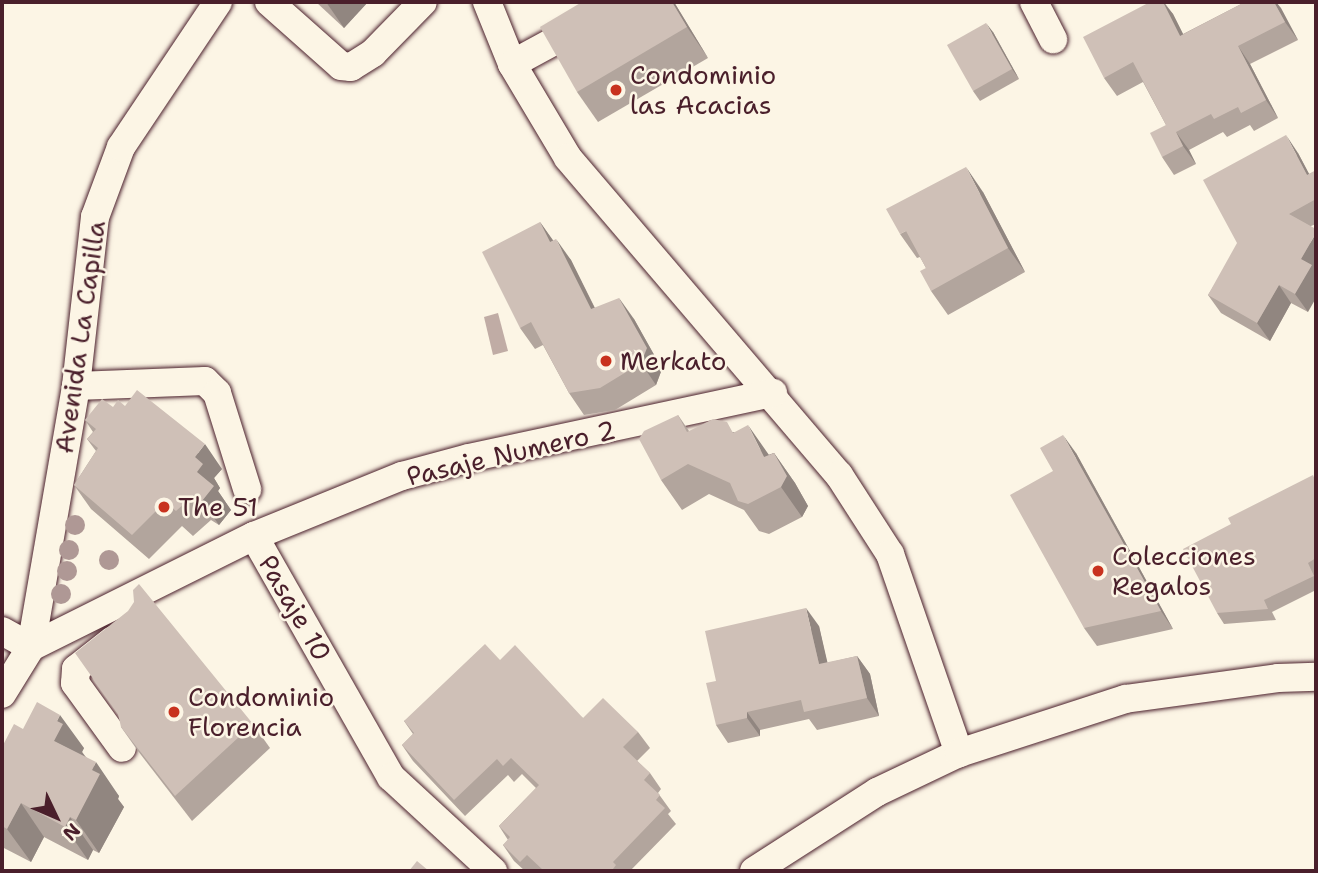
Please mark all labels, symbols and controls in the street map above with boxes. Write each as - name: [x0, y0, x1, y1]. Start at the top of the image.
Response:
- place label: Condominio las Acacias: [630, 59, 776, 120]
- marker: Condominio las Acacias: [608, 82, 624, 98]
- street label: Avenida La Capilla: [48, 219, 112, 455]
- place label: Merkato: [620, 345, 727, 377]
- marker: Merkato: [598, 353, 614, 369]
- street label: Pasaje Numero 2: [403, 414, 619, 492]
- place label: The 51: [178, 491, 258, 523]
- marker: The 51: [156, 499, 172, 515]
- place label: Colecciones Regalos: [1112, 540, 1256, 602]
- street label: Pasaje 10: [252, 549, 338, 667]
- marker: Colecciones Regalos: [1090, 563, 1106, 579]
- place label: Condominio Florencia: [188, 681, 334, 742]
- marker: Condominio Florencia: [166, 704, 182, 720]
- north arrow: [21, 782, 91, 852]
- text: N: [57, 818, 86, 846]

